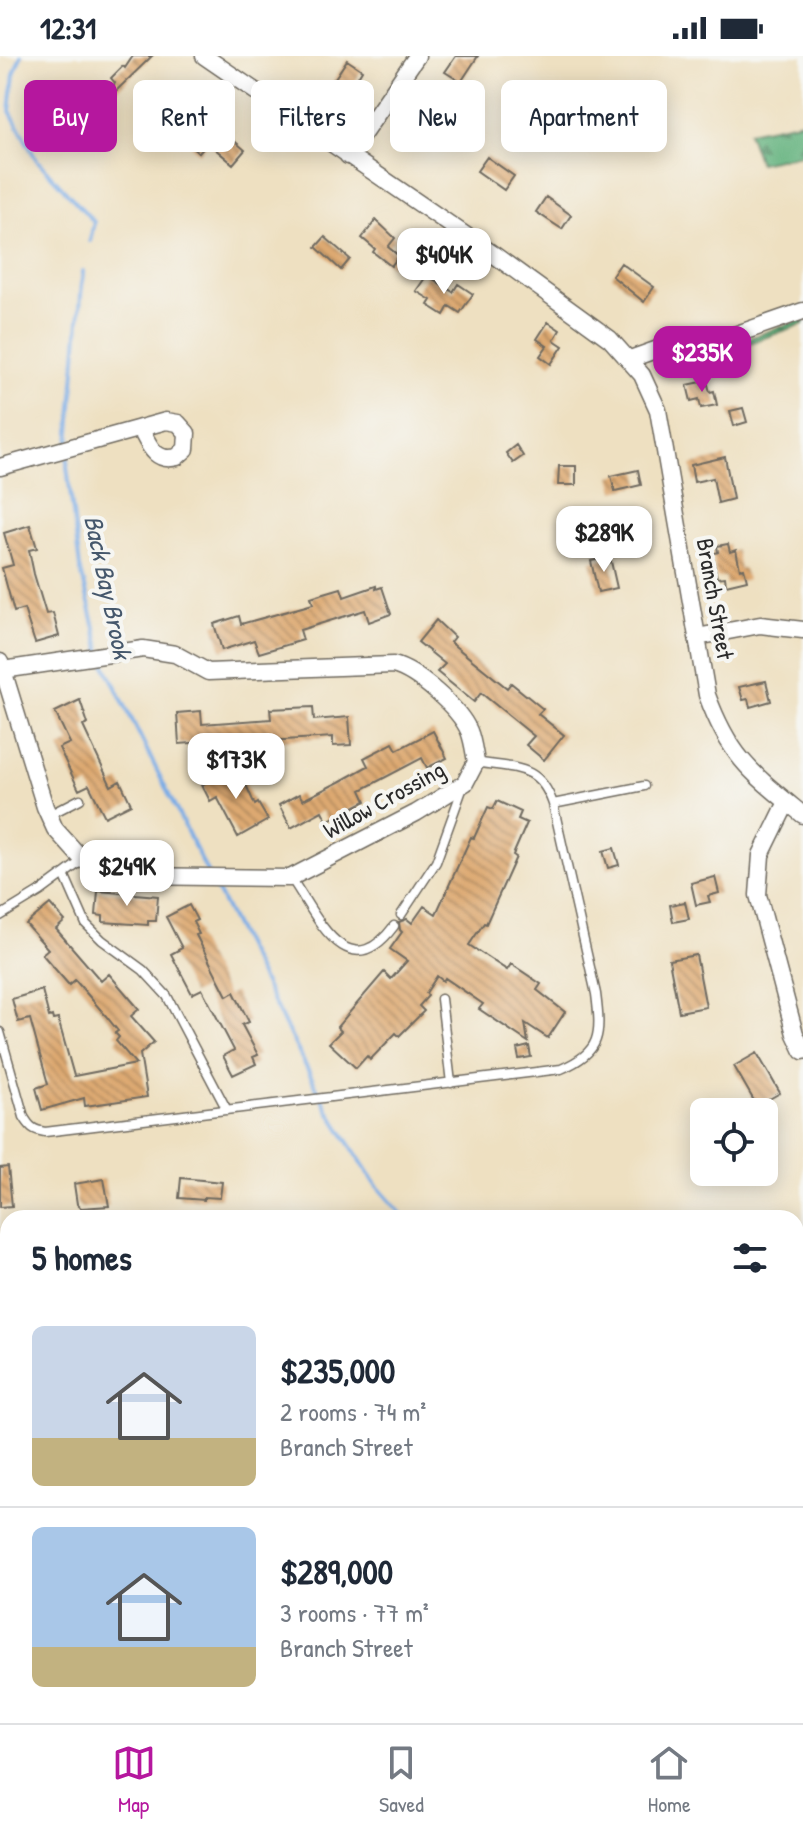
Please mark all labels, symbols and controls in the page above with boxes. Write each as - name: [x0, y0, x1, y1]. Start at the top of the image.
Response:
- text: 12:31: [40, 8, 96, 48]
- chip: Buy: [24, 80, 117, 152]
- chip: Rent: [133, 80, 235, 152]
- chip: Filters: [251, 80, 374, 152]
- chip: New: [390, 80, 485, 152]
- chip: Apartment: [501, 80, 667, 152]
- pin: $404K: [388, 228, 500, 296]
- text: $404K: [415, 236, 473, 271]
- pin: $235K: [646, 326, 758, 394]
- text: $235K: [671, 334, 733, 369]
- pin: $289K: [548, 506, 660, 574]
- water label: Back Bay Brook: [75, 512, 141, 664]
- text: $289K: [574, 514, 634, 549]
- street label: Branch Street: [690, 536, 743, 663]
- pin: $173K: [180, 733, 292, 801]
- text: $173K: [206, 741, 266, 776]
- street label: Willow Crossing: [317, 753, 450, 846]
- pin: $249K: [71, 840, 183, 908]
- text: $249K: [98, 848, 156, 883]
- map controls: [690, 1098, 778, 1186]
- button: locate: [690, 1098, 778, 1186]
- text: 5 homes: [32, 1235, 132, 1281]
- icon: filters: [728, 1236, 772, 1280]
- text: $235,000: [280, 1348, 395, 1394]
- icon: home: [96, 1358, 192, 1454]
- text: 2 rooms · 74 m²: [280, 1394, 426, 1429]
- text: Branch Street: [280, 1429, 413, 1464]
- text: $289,000: [280, 1549, 393, 1595]
- icon: home: [96, 1559, 192, 1655]
- text: 3 rooms · 77 m²: [280, 1595, 429, 1630]
- text: Branch Street: [280, 1630, 413, 1665]
- tab: Map: [112, 1741, 156, 1819]
- tab: Saved: [379, 1741, 424, 1819]
- tab: Home: [647, 1741, 691, 1819]

